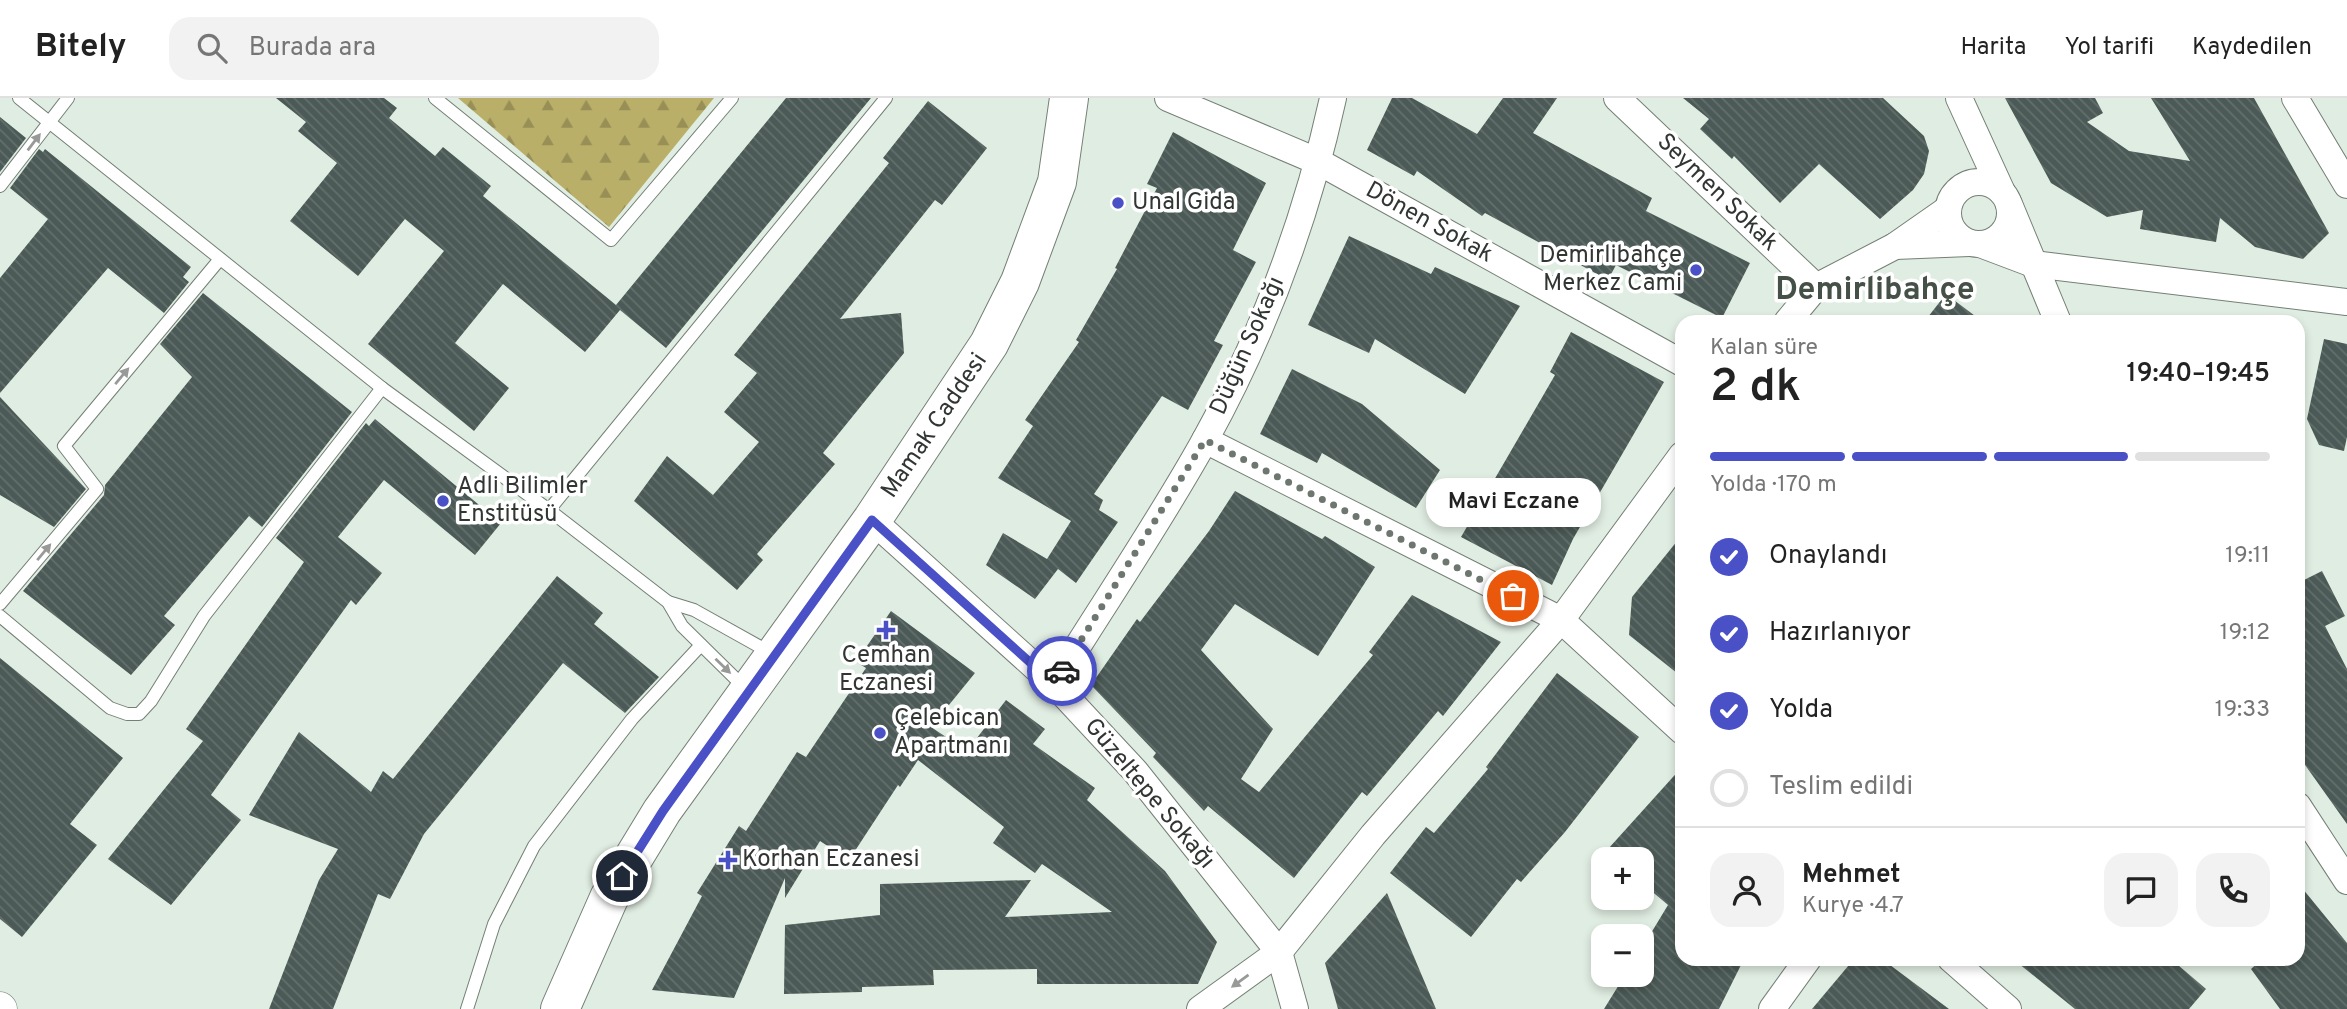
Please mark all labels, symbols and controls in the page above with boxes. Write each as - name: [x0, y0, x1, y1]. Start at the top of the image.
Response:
- search box: [169, 17, 659, 80]
- text: Bitely: [35, 27, 127, 69]
- icon: search: [193, 29, 231, 67]
- text: Burada ara: [249, 32, 376, 65]
- text: Harita: [1961, 33, 2026, 63]
- text: Yol tarifi: [2064, 33, 2154, 63]
- text: Kaydedilen: [2192, 33, 2312, 63]
- street label: Seymen Sokak: [1650, 128, 1784, 258]
- one-way arrow: [26, 133, 40, 151]
- street label: Dönen Sokak: [1360, 176, 1498, 270]
- place label: Unal Gida: [1132, 188, 1235, 218]
- marker: Unal Gida: [1110, 195, 1126, 211]
- place label: Demirlibahçe Merkez Cami: [1539, 241, 1682, 299]
- marker: Demirlibahçe Merkez Cami: [1688, 262, 1704, 278]
- district label: Demirlibahçe: [1775, 271, 1975, 311]
- street label: Düğün Sokağı: [1204, 272, 1292, 420]
- text: Kalan süre: [1710, 334, 1818, 363]
- street label: Mamak Caddesi: [875, 348, 995, 504]
- text: 19:40–19:45: [2127, 358, 2270, 391]
- text: 2 dk: [1710, 359, 1801, 418]
- one-way arrow: [115, 367, 130, 385]
- text: Yolda · 170 m: [1710, 471, 1837, 500]
- place label: Adli Bilimler Enstitüsü: [457, 472, 588, 530]
- callout: Mavi Eczane: [1426, 477, 1600, 526]
- text: Mavi Eczane: [1448, 488, 1579, 517]
- marker: Adli Bilimler Enstitüsü: [435, 493, 451, 509]
- icon: check: [1710, 538, 1748, 576]
- text: Onaylandı: [1769, 540, 1887, 573]
- text: 19:11: [2225, 542, 2270, 571]
- one-way arrow: [36, 543, 51, 560]
- pin: [1483, 566, 1543, 626]
- icon: bag: [1494, 577, 1532, 615]
- icon: check: [1710, 615, 1748, 653]
- text: Hazırlanıyor: [1769, 617, 1911, 650]
- text: 19:12: [2220, 619, 2270, 648]
- marker: Cemhan Eczanesi: [878, 622, 894, 638]
- courier: [1027, 636, 1097, 706]
- place label: Cemhan Eczanesi: [839, 641, 933, 699]
- icon: car: [1043, 652, 1081, 690]
- one-way arrow: [715, 658, 731, 674]
- icon: check: [1710, 692, 1748, 730]
- text: Yolda: [1769, 694, 1833, 727]
- text: 19:33: [2215, 696, 2270, 725]
- place label: Çelebican Apartmanı: [894, 704, 1008, 762]
- street label: Güzeltepe Sokağı: [1077, 712, 1221, 876]
- marker: Çelebican Apartmanı: [872, 725, 888, 741]
- text: Teslim edildi: [1769, 771, 1913, 804]
- place label: Korhan Eczanesi: [742, 845, 920, 875]
- pin: [592, 846, 652, 906]
- map controls: [1591, 847, 1654, 987]
- button: +: [1591, 847, 1654, 910]
- marker: Korhan Eczanesi: [720, 852, 736, 868]
- button: person: [1710, 853, 1784, 927]
- button: chat: [2104, 853, 2178, 927]
- button: phone: [2196, 853, 2270, 927]
- icon: home: [603, 857, 641, 895]
- text: Mehmet: [1802, 859, 1901, 892]
- text: Kurye · 4.7: [1802, 892, 1904, 921]
- button: −: [1591, 924, 1654, 987]
- one-way arrow: [1231, 973, 1249, 987]

